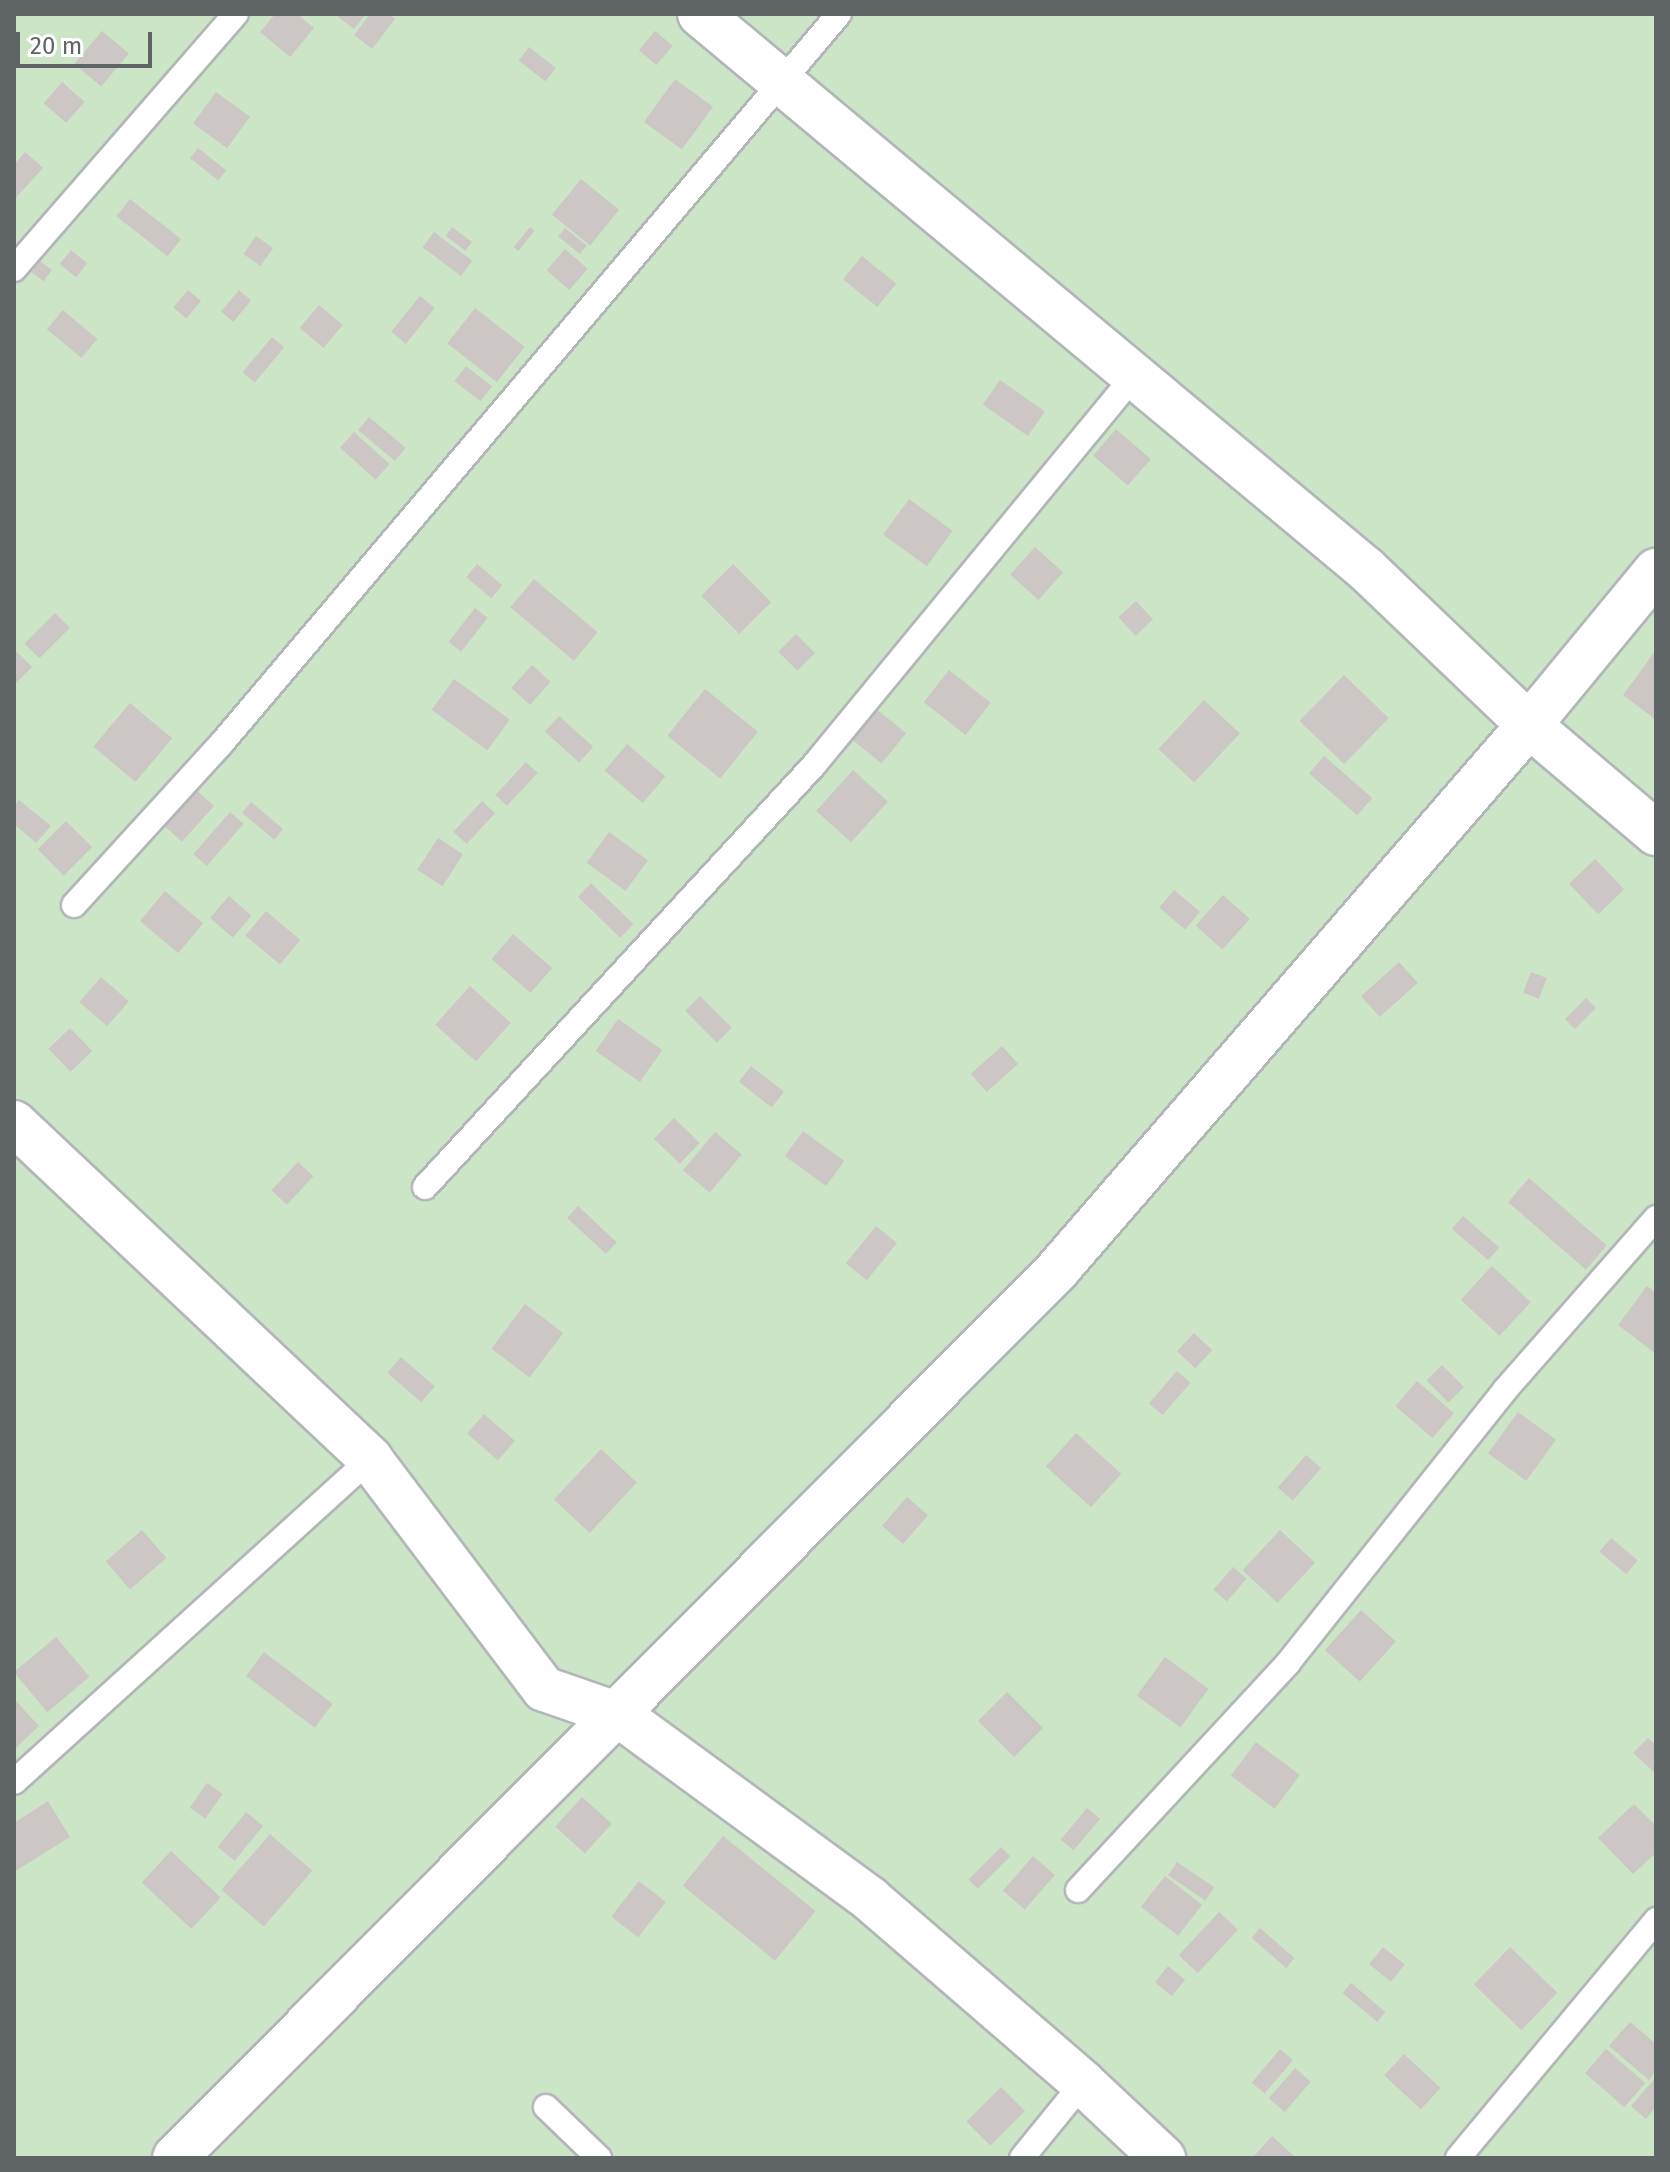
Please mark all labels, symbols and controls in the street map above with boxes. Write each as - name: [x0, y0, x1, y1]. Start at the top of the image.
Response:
- scale bar: [20, 16, 156, 66]
- text: 20 m: [30, 32, 82, 60]

